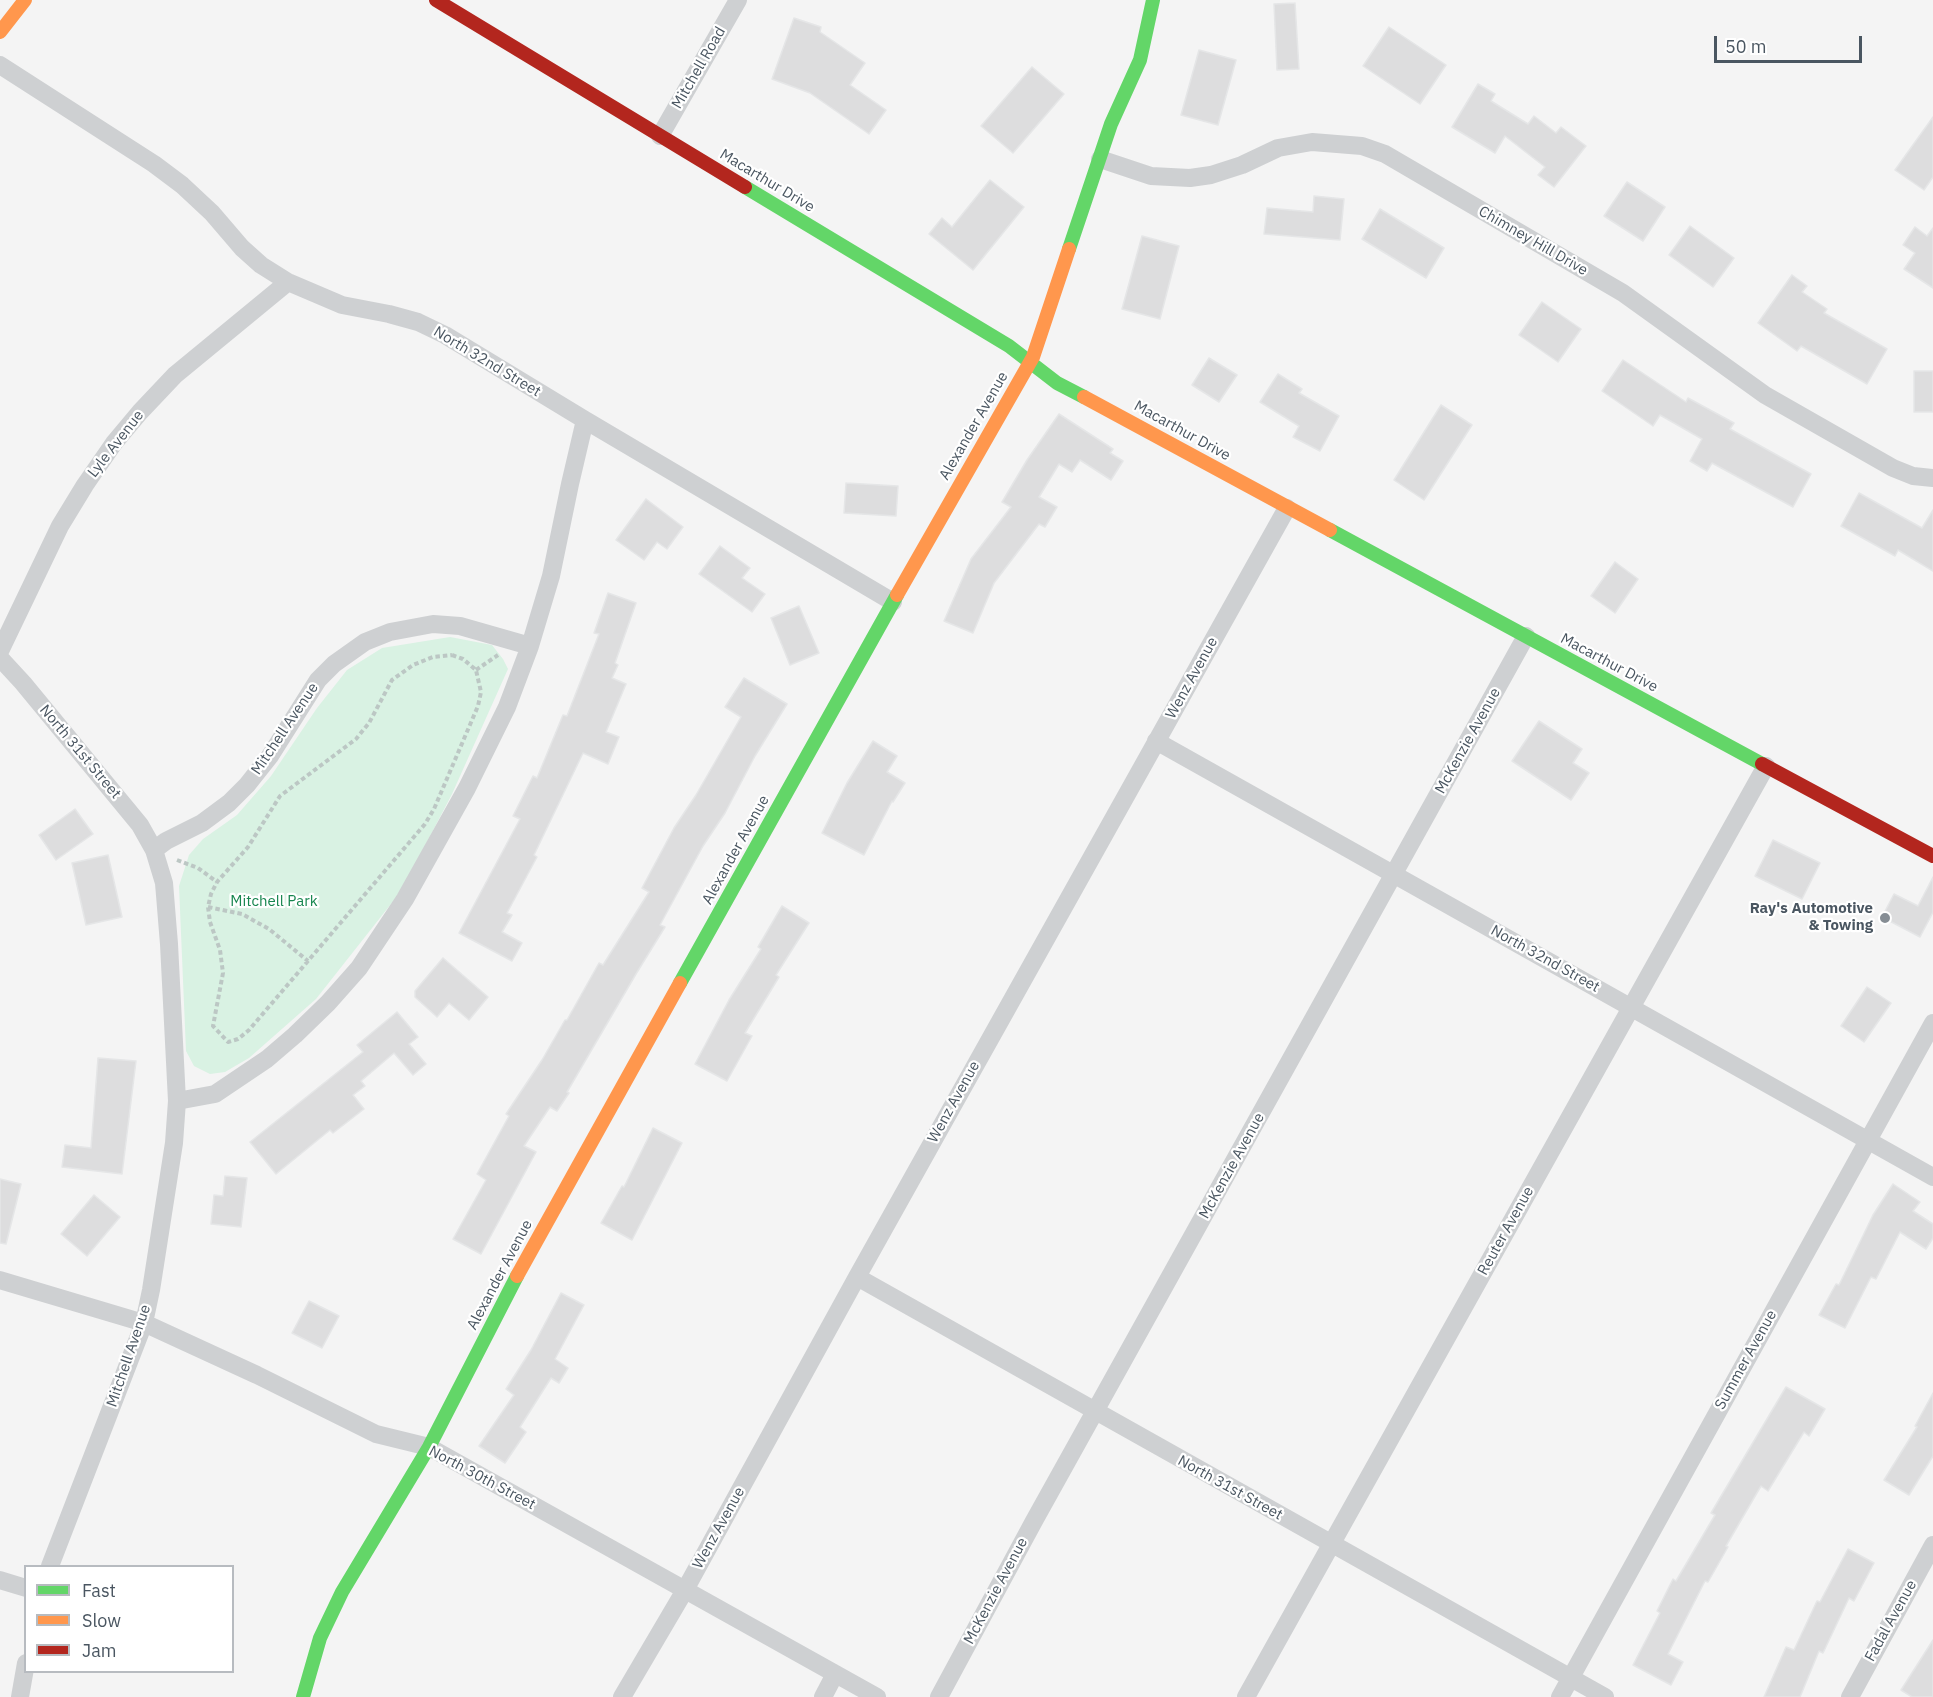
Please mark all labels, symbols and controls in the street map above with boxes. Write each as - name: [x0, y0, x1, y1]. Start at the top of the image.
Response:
- street label: Mitchell Road: [668, 24, 730, 112]
- scale bar: [1717, 24, 1866, 62]
- text: 50 m: [1725, 35, 1767, 58]
- street label: Macarthur Drive: [716, 146, 818, 216]
- street label: Chimney Hill Drive: [1475, 202, 1591, 280]
- street label: North 32nd Street: [430, 323, 544, 401]
- street label: Alexander Avenue: [936, 369, 1012, 483]
- street label: Macarthur Drive: [1131, 397, 1233, 465]
- street label: Lyle Avenue: [84, 407, 148, 481]
- street label: Macarthur Drive: [1557, 630, 1661, 696]
- street label: Wenz Avenue: [1162, 634, 1222, 722]
- street label: Mitchell Avenue: [248, 680, 322, 778]
- street label: McKenzie Avenue: [1431, 685, 1505, 797]
- street label: North 31st Street: [35, 701, 125, 803]
- street label: Alexander Avenue: [699, 792, 773, 908]
- park label: Mitchell Park: [230, 893, 318, 911]
- place label: Ray's Automotive & Towing: [1750, 900, 1873, 935]
- marker: Ray's Automotive & Towing: [1878, 911, 1892, 925]
- street label: North 32nd Street: [1487, 922, 1603, 996]
- street label: Wenz Avenue: [924, 1058, 984, 1146]
- street label: McKenzie Avenue: [1195, 1110, 1269, 1222]
- street label: Reuter Avenue: [1474, 1183, 1538, 1279]
- street label: Alexander Avenue: [463, 1217, 537, 1333]
- street label: Mitchell Avenue: [103, 1302, 155, 1410]
- street label: Summer Avenue: [1711, 1307, 1781, 1413]
- street label: North 30th Street: [426, 1442, 538, 1514]
- street label: North 31st Street: [1174, 1452, 1286, 1524]
- street label: Wenz Avenue: [689, 1484, 749, 1572]
- street label: McKenzie Avenue: [960, 1535, 1032, 1647]
- legend: [24, 1565, 234, 1673]
- street label: Fadal Avenue: [1861, 1577, 1921, 1665]
- text: Fast: [82, 1579, 116, 1602]
- text: Slow: [82, 1609, 121, 1632]
- text: Jam: [82, 1639, 117, 1662]

